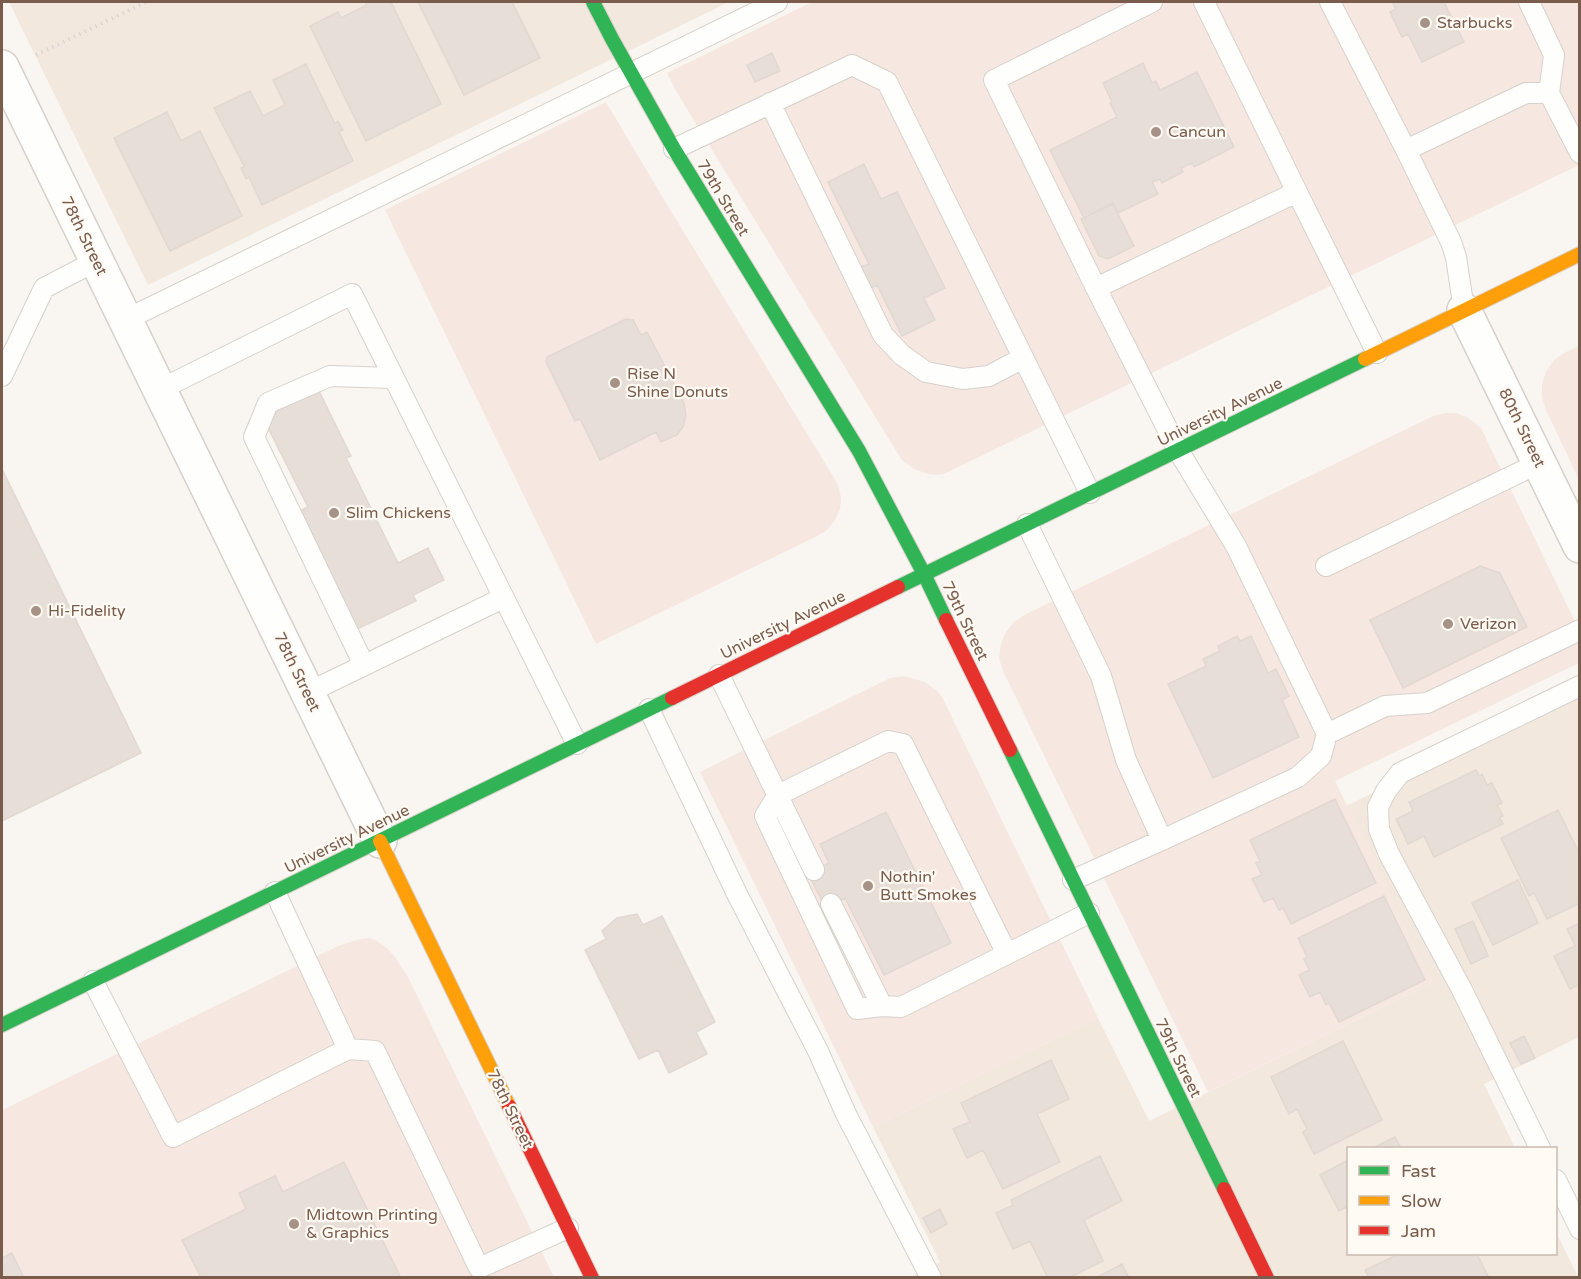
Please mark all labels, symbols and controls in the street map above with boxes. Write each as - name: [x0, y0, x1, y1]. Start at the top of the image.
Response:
- place label: Starbucks: [1437, 13, 1512, 33]
- marker: Starbucks: [1418, 16, 1432, 30]
- place label: Cancun: [1168, 122, 1226, 142]
- marker: Cancun: [1149, 125, 1163, 139]
- street label: 79th Street: [692, 156, 754, 240]
- street label: 78th Street: [56, 193, 112, 279]
- place label: Rise N Shine Donuts: [627, 364, 728, 402]
- street label: University Avenue: [1154, 373, 1286, 451]
- marker: Rise N Shine Donuts: [608, 376, 622, 390]
- street label: 80th Street: [1494, 385, 1550, 471]
- place label: Slim Chickens: [346, 503, 451, 523]
- marker: Slim Chickens: [327, 506, 341, 520]
- street label: 79th Street: [937, 578, 993, 664]
- street label: University Avenue: [717, 586, 849, 664]
- place label: Hi-Fidelity: [48, 601, 126, 621]
- marker: Hi-Fidelity: [29, 604, 43, 618]
- place label: Verizon: [1460, 614, 1517, 634]
- marker: Verizon: [1441, 617, 1455, 631]
- street label: 78th Street: [269, 629, 325, 715]
- street label: University Avenue: [281, 800, 413, 878]
- place label: Nothin' Butt Smokes: [880, 867, 977, 905]
- marker: Nothin' Butt Smokes: [861, 879, 875, 893]
- street label: 79th Street: [1150, 1015, 1206, 1101]
- street label: 78th Street: [482, 1066, 538, 1152]
- legend: [1347, 1147, 1557, 1255]
- text: Fast: [1401, 1160, 1436, 1182]
- text: Slow: [1401, 1190, 1442, 1212]
- place label: Midtown Printing & Graphics: [306, 1205, 438, 1243]
- marker: Midtown Printing & Graphics: [287, 1217, 301, 1231]
- text: Jam: [1401, 1220, 1436, 1242]

